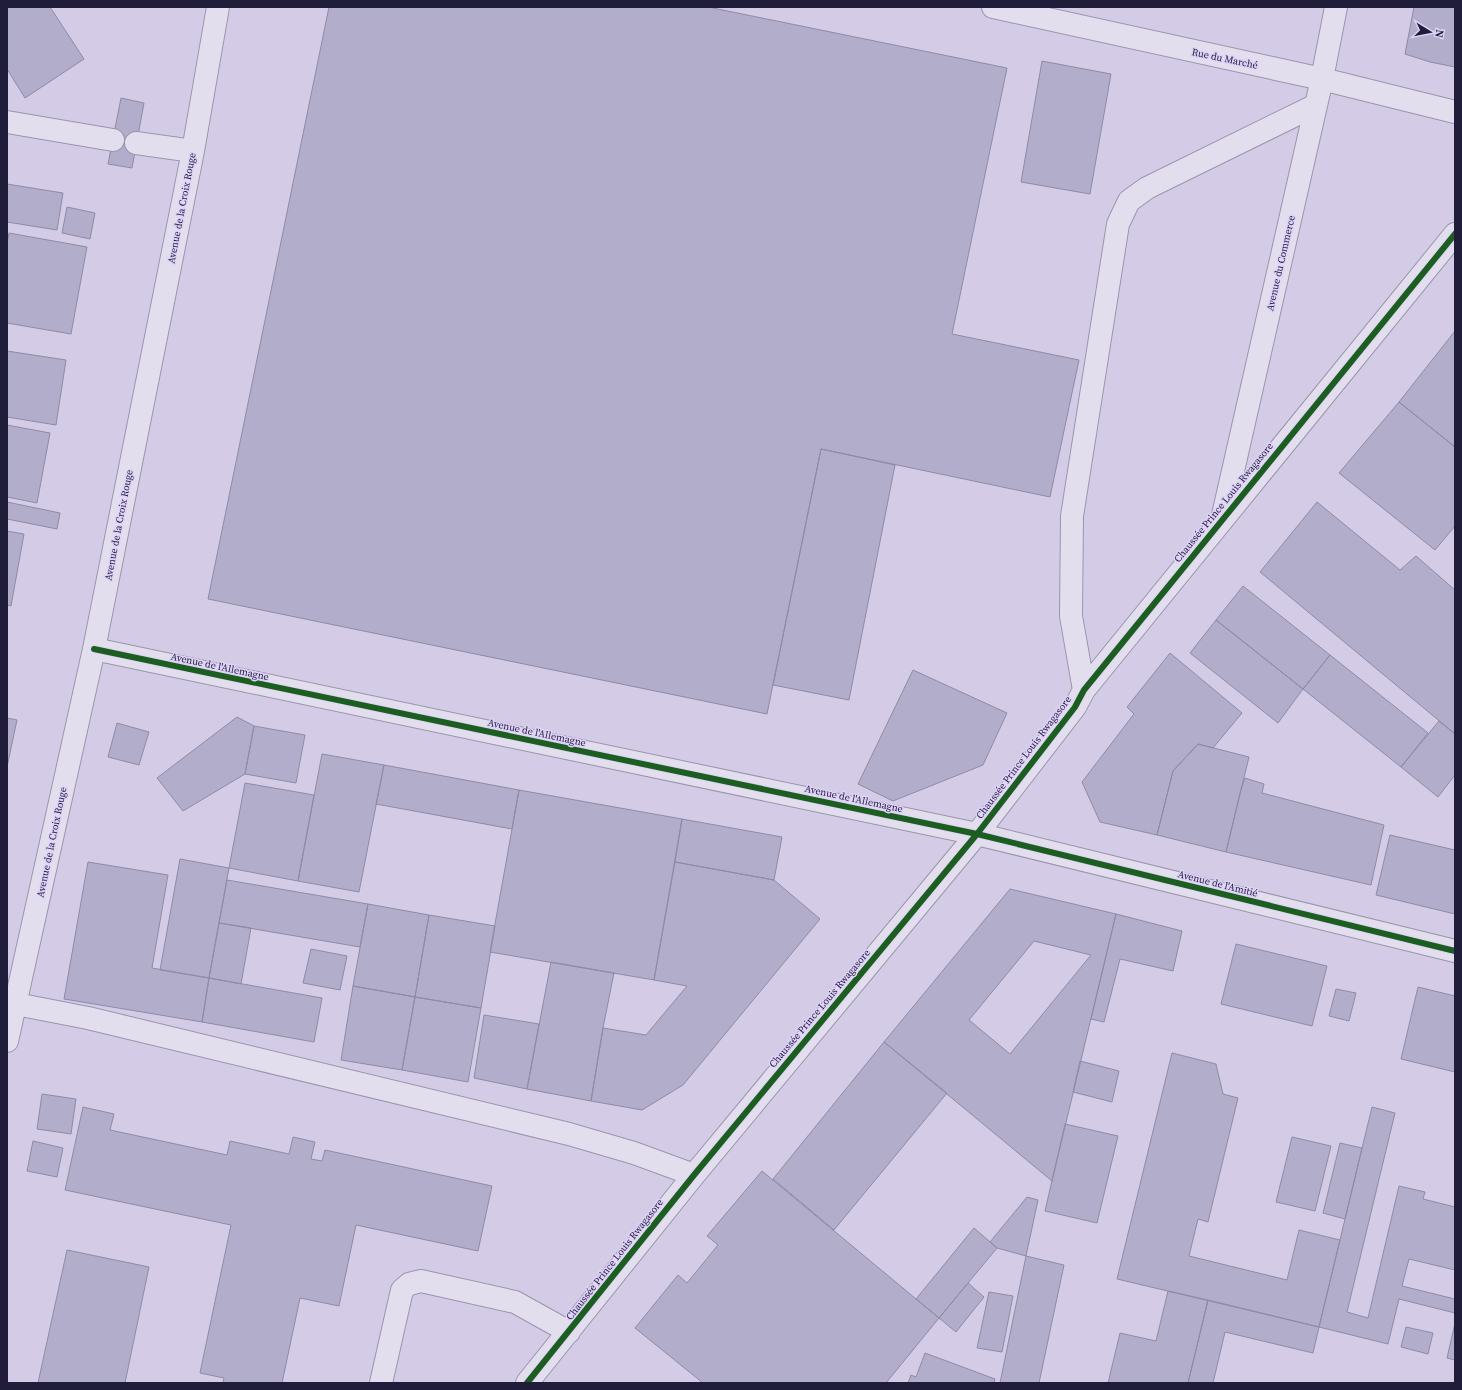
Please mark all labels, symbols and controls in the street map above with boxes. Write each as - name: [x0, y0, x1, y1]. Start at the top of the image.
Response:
- north arrow: [1410, 12, 1450, 52]
- text: N: [1431, 28, 1447, 39]
- street label: Rue du Marché: [1191, 45, 1259, 72]
- street label: Avenue de la Croix Rouge: [164, 152, 199, 265]
- street label: Avenue du Commerce: [1263, 214, 1298, 312]
- street label: Chaussée Prince Louis Rwagasore: [1171, 440, 1276, 565]
- street label: Avenue de la Croix Rouge: [101, 469, 136, 582]
- street label: Avenue de l'Allemagne: [170, 650, 270, 683]
- street label: Chaussée Prince Louis Rwagasore: [973, 693, 1074, 821]
- street label: Avenue de l'Allemagne: [487, 716, 587, 749]
- street label: Avenue de l'Allemagne: [804, 782, 904, 815]
- street label: Avenue de la Croix Rouge: [33, 786, 70, 899]
- street label: Avenue de l'Amitié: [1177, 867, 1259, 900]
- street label: Chaussée Prince Louis Rwagasore: [766, 946, 873, 1070]
- street label: Chaussée Prince Louis Rwagasore: [563, 1196, 666, 1323]

